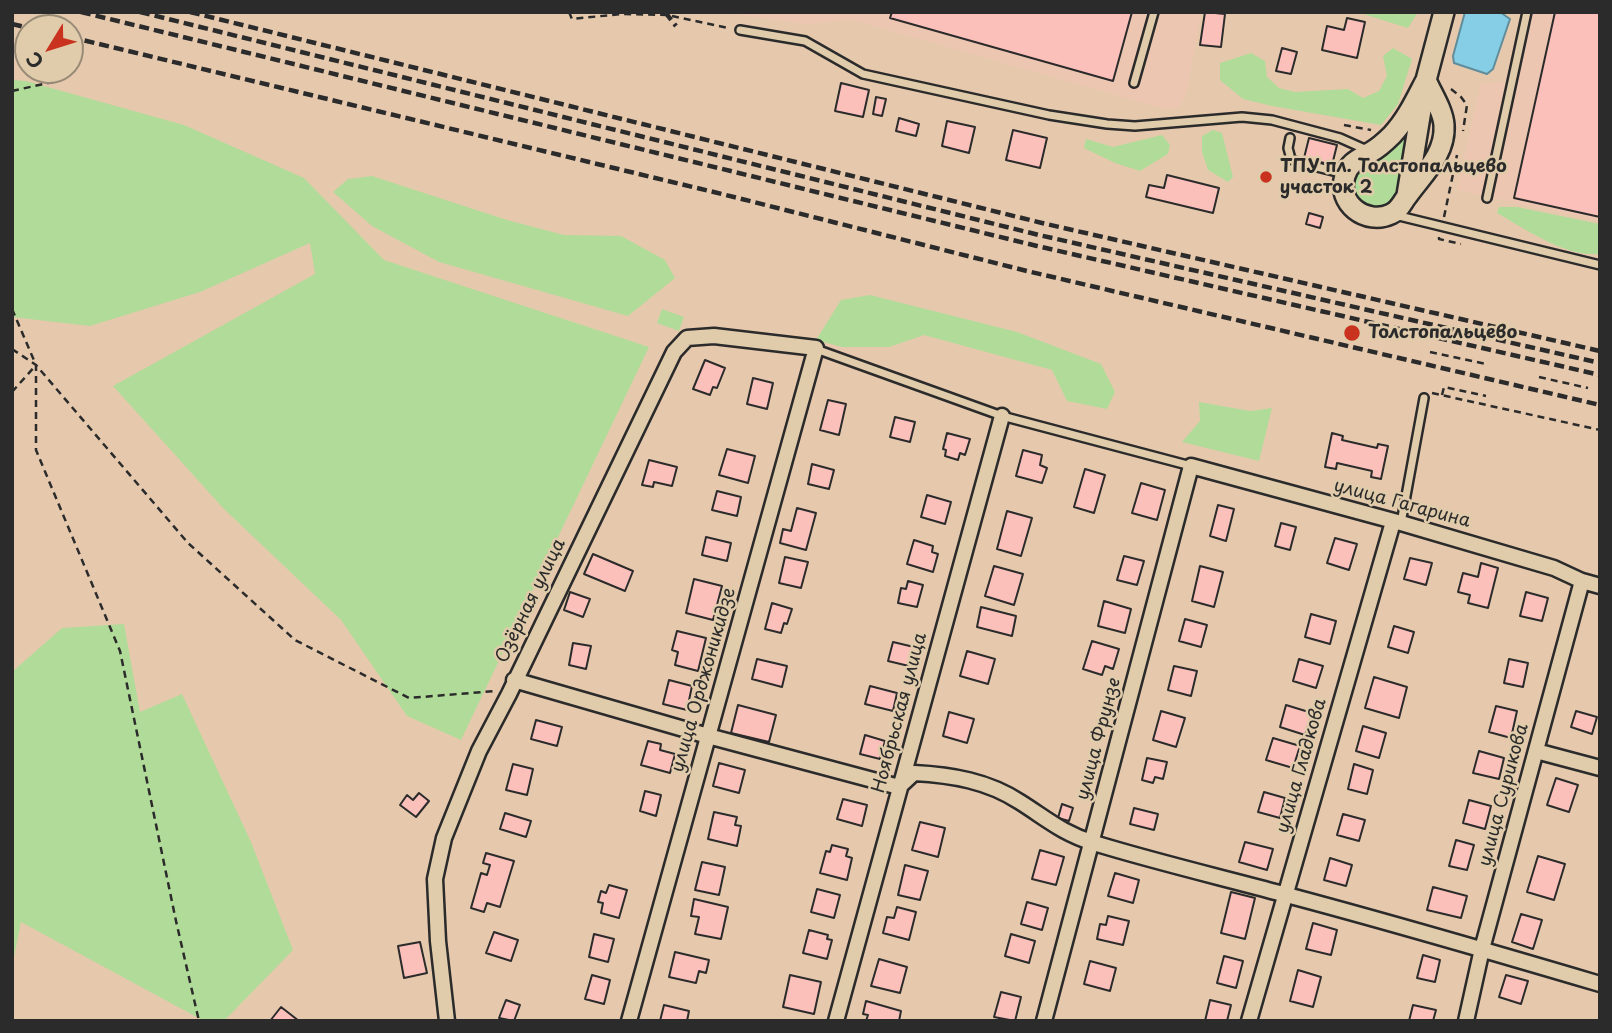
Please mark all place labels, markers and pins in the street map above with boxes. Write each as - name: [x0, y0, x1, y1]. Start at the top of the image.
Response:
- place label: ТПУ пл. Толстопальцево участок 2: [1280, 156, 1507, 198]
- marker: ТПУ пл. Толстопальцево участок 2: [1258, 169, 1274, 185]
- place label: Толстопальцево: [1368, 322, 1517, 344]
- marker: Толстопальцево: [1342, 323, 1362, 343]

